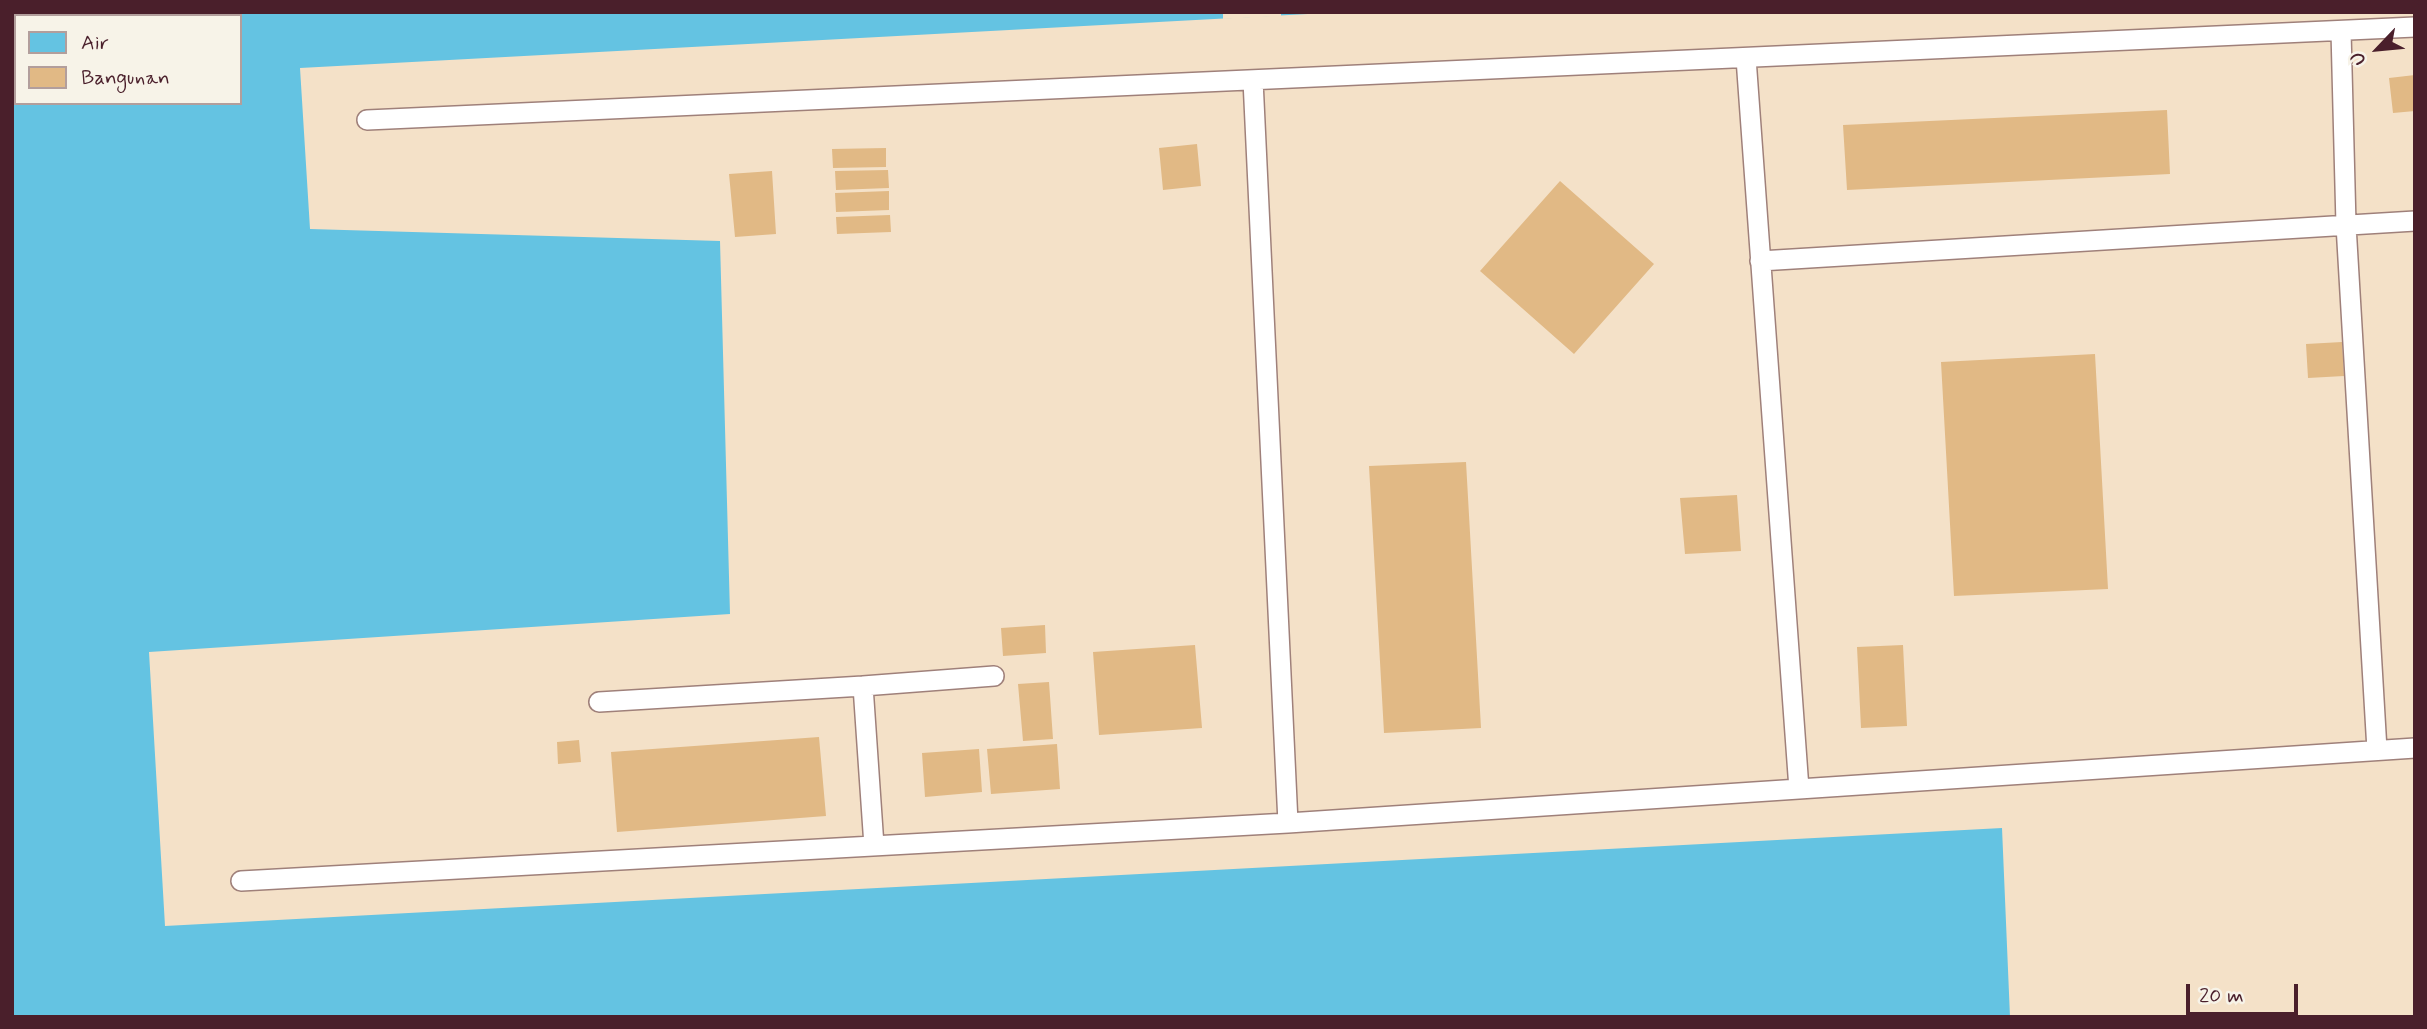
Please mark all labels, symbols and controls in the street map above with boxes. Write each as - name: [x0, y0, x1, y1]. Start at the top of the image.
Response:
- legend: [14, 14, 242, 105]
- north arrow: [2343, 14, 2413, 84]
- text: Air: [81, 29, 109, 57]
- text: U: [2345, 47, 2373, 69]
- text: Bangunan: [81, 64, 170, 92]
- scale bar: [2189, 970, 2301, 1014]
- text: 20 m: [2199, 982, 2244, 1010]

